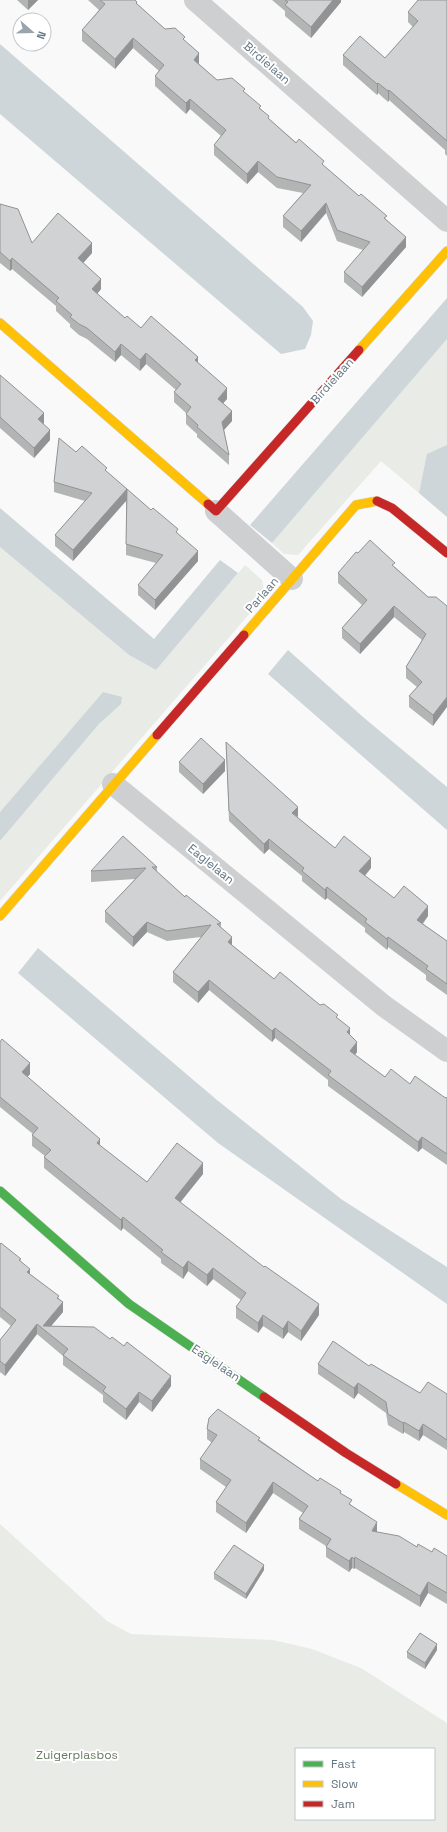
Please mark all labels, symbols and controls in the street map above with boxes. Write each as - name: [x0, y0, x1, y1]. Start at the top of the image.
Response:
- north arrow: [12, 12, 52, 52]
- text: N: [34, 30, 49, 41]
- street label: Birdielaan: [240, 38, 294, 88]
- street label: Birdielaan: [307, 354, 357, 408]
- street label: Parlaan: [242, 574, 282, 616]
- street label: Eaglelaan: [184, 840, 238, 888]
- street label: Eaglelaan: [189, 1341, 243, 1385]
- park label: Zuigerplasbos: [36, 1747, 118, 1763]
- legend: [295, 1748, 435, 1820]
- text: Fast: [331, 1756, 356, 1772]
- text: Slow: [331, 1776, 358, 1792]
- text: Jam: [331, 1796, 355, 1812]

